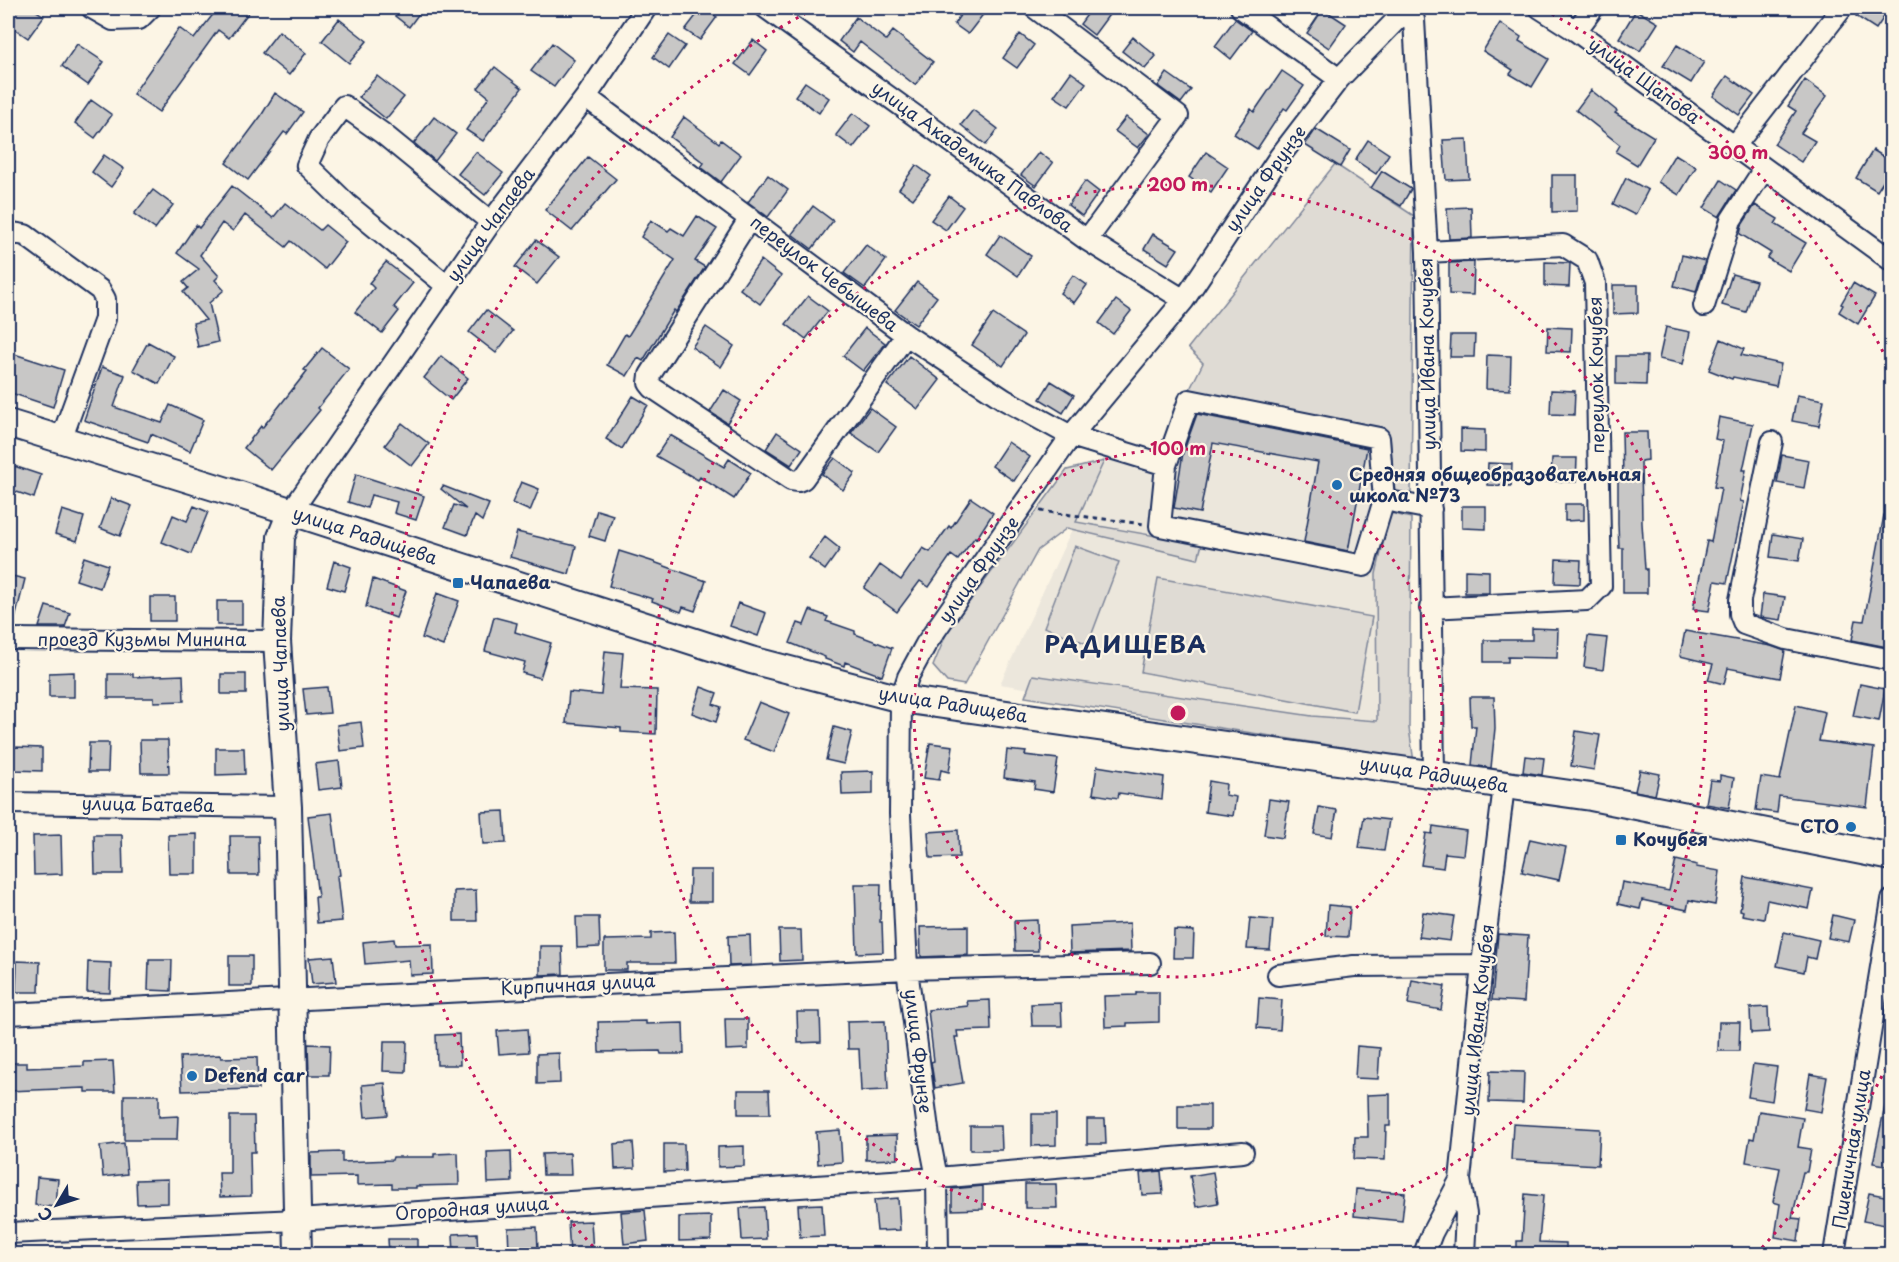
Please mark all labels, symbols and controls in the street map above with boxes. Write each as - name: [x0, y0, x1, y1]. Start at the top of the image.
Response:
- street label: улица Щапова: [1583, 30, 1707, 130]
- street label: улица Академика Павлова: [867, 73, 1080, 239]
- street label: улица Фрунзе: [1218, 119, 1312, 237]
- text: 300 m: [1708, 138, 1768, 165]
- street label: улица Чапаева: [439, 161, 541, 287]
- text: 200 m: [1148, 170, 1208, 197]
- street label: переулок Чебышева: [745, 208, 905, 338]
- street label: улица Ивана Кочубея: [1411, 257, 1442, 451]
- street label: переулок Кочубея: [1581, 296, 1610, 454]
- text: 100 m: [1150, 434, 1206, 461]
- place label: Средняя общеобразовательная школа №73: [1349, 460, 1641, 508]
- marker: Средняя общеобразовательная школа №73: [1330, 478, 1344, 492]
- street label: улица Радищева: [290, 498, 442, 571]
- street label: улица Фрунзе: [931, 510, 1025, 628]
- place label: Чапаева: [470, 568, 551, 595]
- marker: Чапаева: [451, 576, 465, 590]
- street label: улица Чапаева: [264, 595, 295, 732]
- street label: проезд Кузьмы Минина: [38, 625, 247, 652]
- district label: РАДИЩЕВА: [1044, 625, 1208, 661]
- street label: улица Радищева: [877, 678, 1031, 729]
- centre of rings: [1168, 703, 1188, 723]
- street label: улица Радищева: [1358, 748, 1512, 799]
- street label: улица Батаева: [81, 789, 215, 818]
- place label: СТО: [1800, 812, 1839, 839]
- marker: СТО: [1844, 820, 1858, 834]
- place label: Кочубея: [1633, 825, 1708, 852]
- marker: Кочубея: [1614, 833, 1628, 847]
- street label: улица Ивана Кочубея: [1453, 923, 1500, 1117]
- street label: Кирпичная улица: [500, 966, 657, 1001]
- street label: улица Фрунзе: [898, 987, 941, 1114]
- place label: Defend car: [204, 1061, 306, 1088]
- street label: Пшеничная улица: [1825, 1066, 1877, 1231]
- marker: Defend car: [185, 1069, 199, 1083]
- north arrow: [27, 1175, 87, 1235]
- street label: Огородная улица: [394, 1189, 550, 1226]
- text: С: [31, 1203, 58, 1227]

